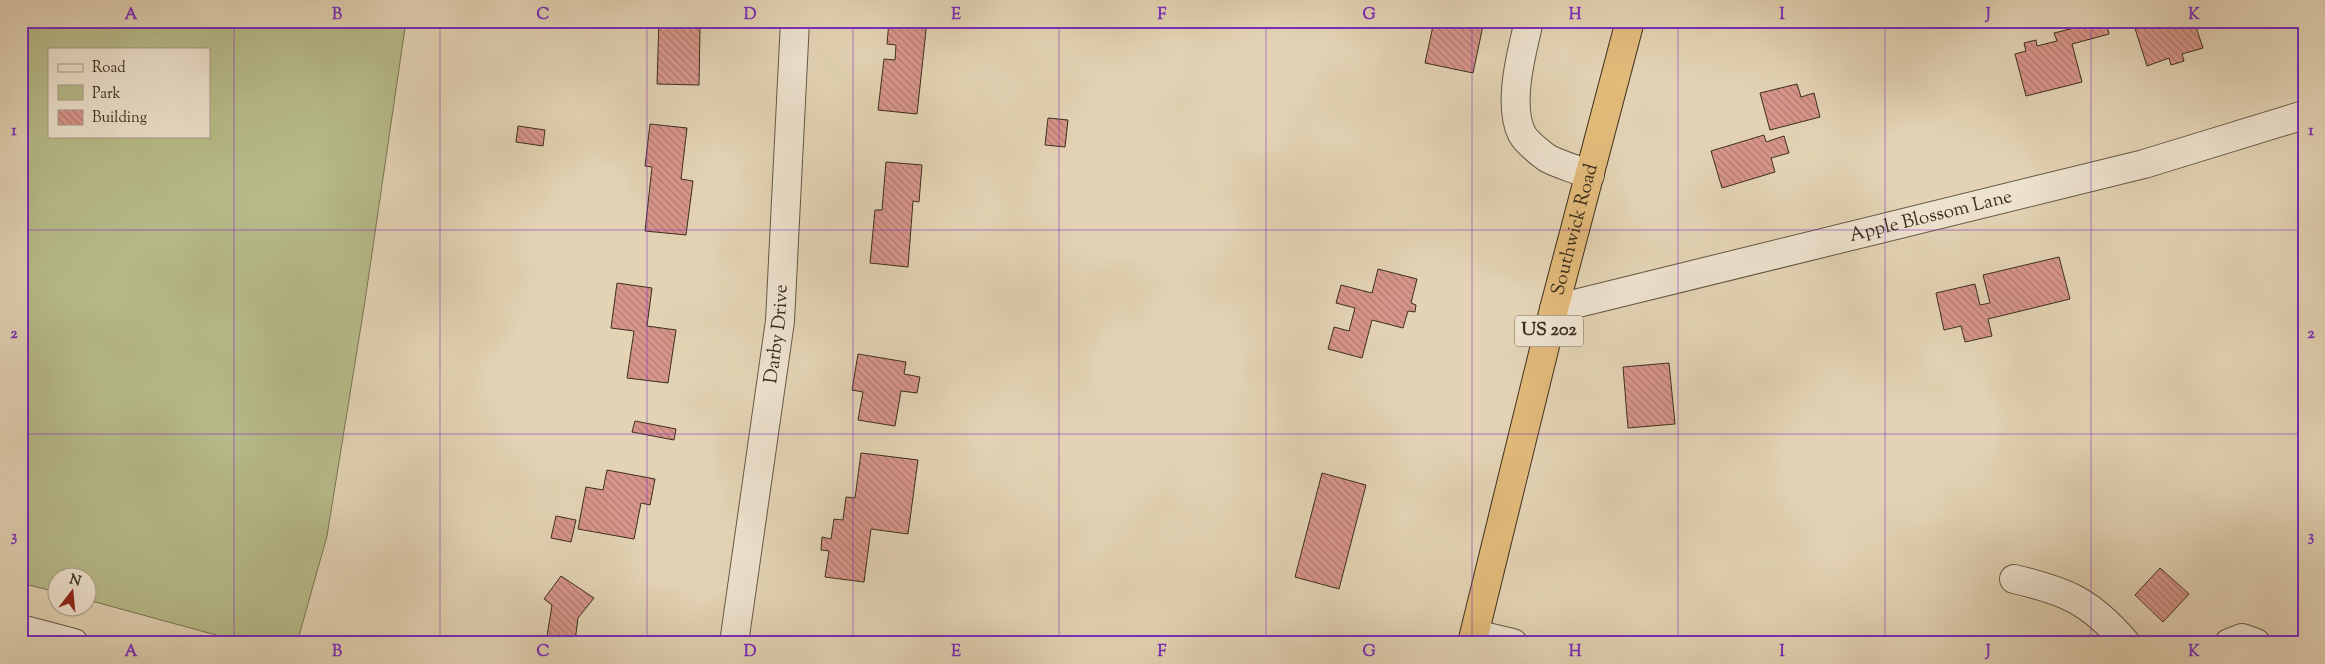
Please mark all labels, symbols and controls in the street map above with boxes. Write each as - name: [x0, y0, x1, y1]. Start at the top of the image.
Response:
- text: A: [125, 4, 138, 27]
- text: B: [332, 4, 342, 27]
- text: C: [537, 4, 550, 27]
- text: D: [744, 4, 757, 27]
- text: E: [951, 4, 961, 27]
- text: F: [1158, 4, 1167, 27]
- text: G: [1362, 4, 1376, 27]
- text: H: [1569, 4, 1582, 27]
- text: I: [1779, 4, 1785, 27]
- text: J: [1984, 4, 1991, 27]
- text: K: [2188, 4, 2200, 27]
- legend: [48, 48, 210, 138]
- text: Road: [92, 58, 126, 79]
- text: Park: [92, 84, 121, 105]
- text: Building: [92, 108, 147, 129]
- text: 1: [11, 120, 17, 143]
- text: 1: [2308, 120, 2314, 143]
- street label: Southwick Road: [1545, 161, 1605, 299]
- street label: Apple Blossom Lane: [1847, 183, 2015, 249]
- street label: Darby Drive: [758, 284, 795, 385]
- road number: US 202: [1515, 316, 1583, 346]
- text: 2: [10, 323, 18, 346]
- text: 2: [2307, 323, 2315, 346]
- text: 3: [11, 526, 18, 549]
- text: 3: [2308, 526, 2315, 549]
- north arrow: [48, 566, 98, 616]
- text: N: [67, 570, 83, 593]
- text: A: [125, 641, 138, 664]
- text: B: [332, 641, 342, 664]
- text: C: [537, 641, 550, 664]
- text: D: [744, 641, 757, 664]
- text: E: [951, 641, 961, 664]
- text: F: [1158, 641, 1167, 664]
- text: G: [1362, 641, 1376, 664]
- text: H: [1569, 641, 1582, 664]
- text: I: [1779, 641, 1785, 664]
- text: J: [1984, 641, 1991, 664]
- text: K: [2188, 641, 2200, 664]

